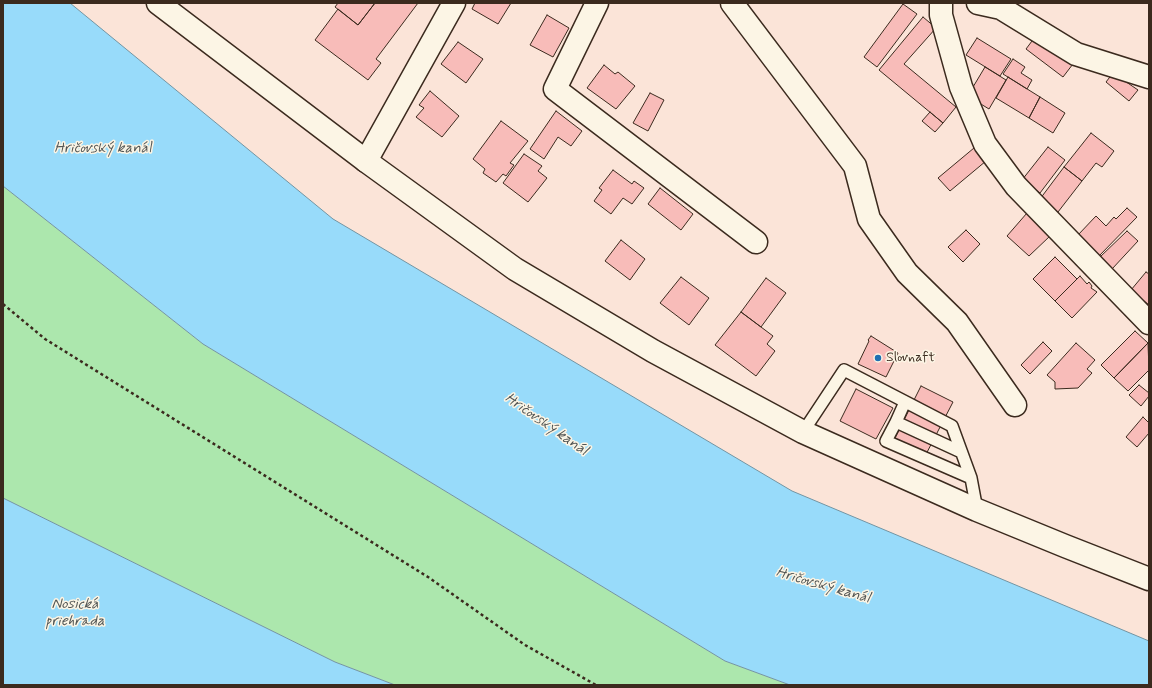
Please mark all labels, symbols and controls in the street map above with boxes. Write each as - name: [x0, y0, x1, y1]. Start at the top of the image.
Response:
- water label: Hričovský kanál: [54, 140, 152, 158]
- place label: Slovnaft: [886, 350, 935, 366]
- marker: Slovnaft: [873, 353, 883, 363]
- water label: Hričovský kanál: [501, 390, 591, 460]
- water label: Hričovský kanál: [774, 564, 872, 608]
- water label: Nosická priehrada: [45, 596, 105, 631]

